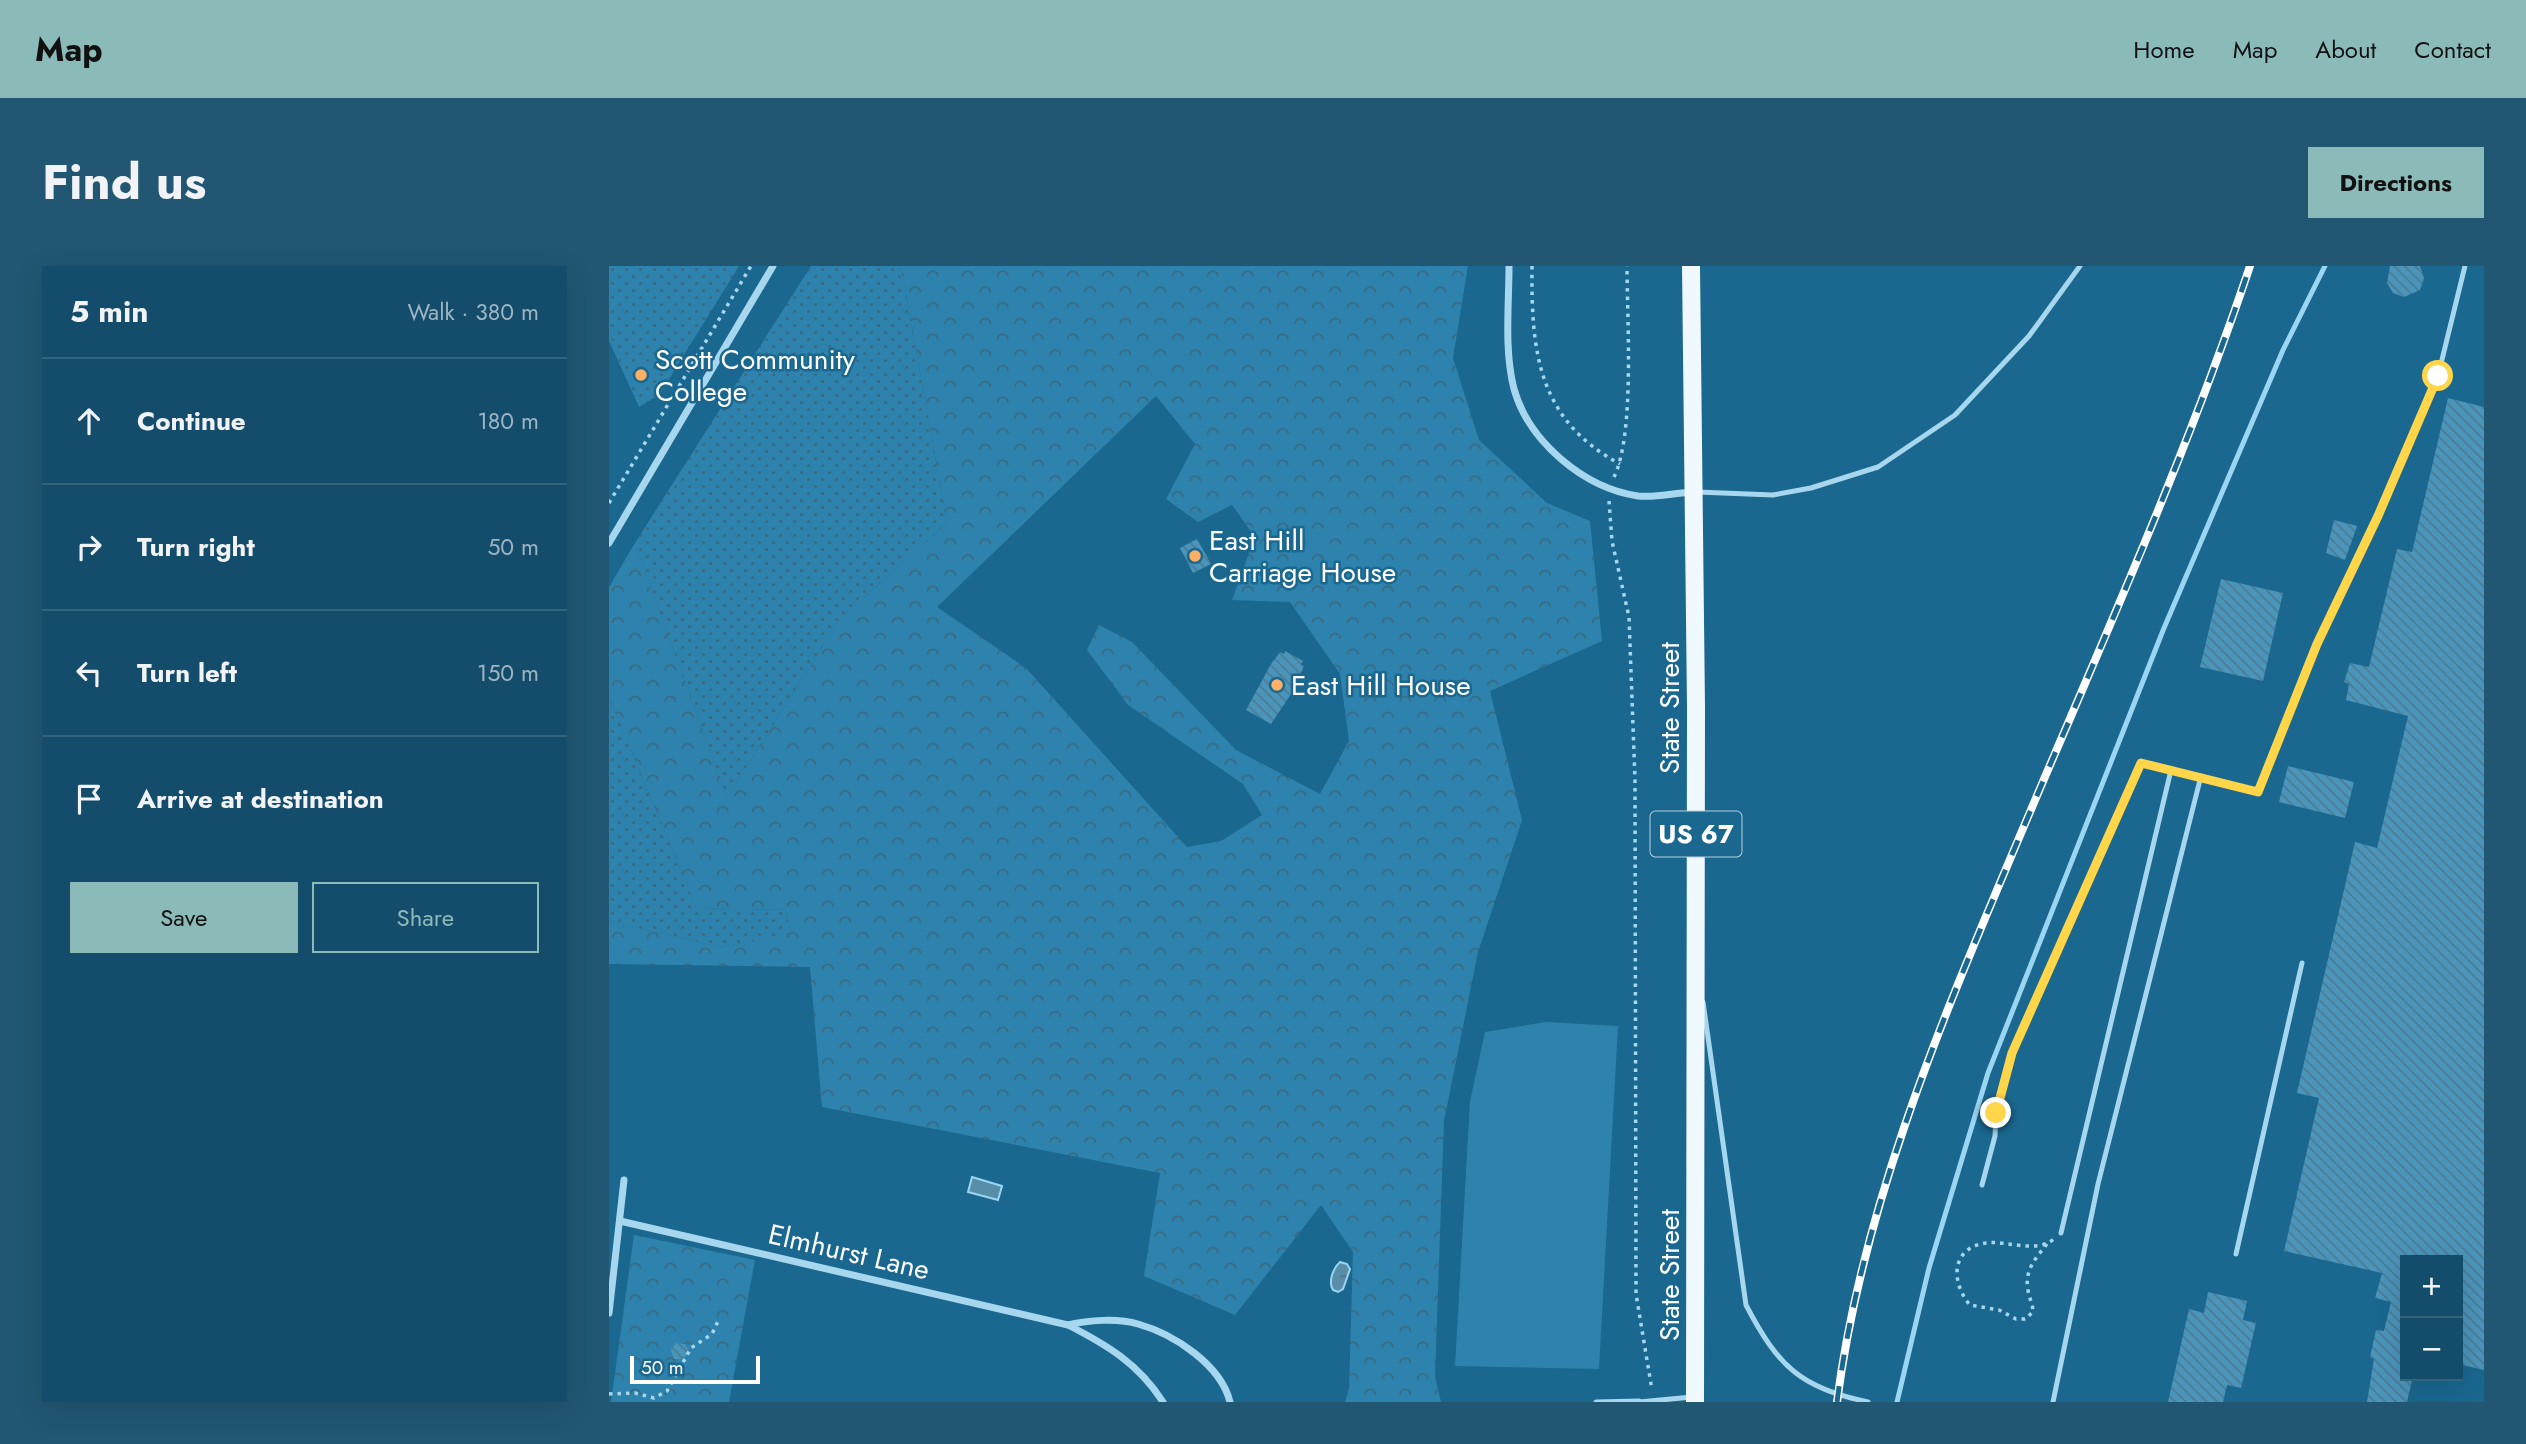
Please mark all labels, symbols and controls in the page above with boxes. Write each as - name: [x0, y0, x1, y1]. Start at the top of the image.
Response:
- text: Map: [35, 26, 103, 73]
- text: Home: [2133, 32, 2195, 67]
- text: Map: [2233, 32, 2277, 67]
- text: About: [2315, 32, 2376, 67]
- text: Contact: [2414, 32, 2491, 67]
- text: Find us: [42, 147, 206, 217]
- button: Directions: [2308, 147, 2484, 218]
- text: 5 min: [70, 290, 148, 333]
- text: Walk · 380 m: [408, 295, 539, 329]
- place label: Scott Community College: [655, 339, 855, 412]
- route start: [2422, 360, 2453, 391]
- marker: Scott Community College: [633, 367, 649, 383]
- icon: ahead: [70, 402, 108, 440]
- text: Continue: [137, 402, 246, 440]
- text: 180 m: [477, 404, 539, 438]
- place label: East Hill Carriage House: [1209, 520, 1396, 593]
- icon: right: [70, 528, 108, 566]
- text: Turn right: [137, 528, 255, 566]
- text: 50 m: [487, 530, 539, 564]
- marker: East Hill Carriage House: [1187, 548, 1203, 564]
- street label: State Street: [1649, 642, 1690, 774]
- icon: left: [70, 654, 108, 692]
- text: Turn left: [137, 654, 237, 692]
- text: 150 m: [477, 656, 539, 690]
- place label: East Hill House: [1291, 665, 1471, 706]
- marker: East Hill House: [1269, 677, 1285, 693]
- icon: arrive: [70, 780, 108, 818]
- text: Arrive at destination: [137, 780, 384, 818]
- road number: US 67: [1651, 812, 1741, 856]
- button: Save: [70, 882, 298, 953]
- button: Share: [312, 882, 539, 953]
- route end: [1980, 1097, 2011, 1128]
- street label: State Street: [1649, 1209, 1690, 1341]
- street label: Elmhurst Lane: [764, 1214, 934, 1290]
- map controls: [2400, 1255, 2463, 1381]
- button: +: [2400, 1255, 2463, 1318]
- button: −: [2400, 1318, 2463, 1381]
- scale bar: [630, 1353, 759, 1385]
- text: 50 m: [641, 1354, 684, 1381]

